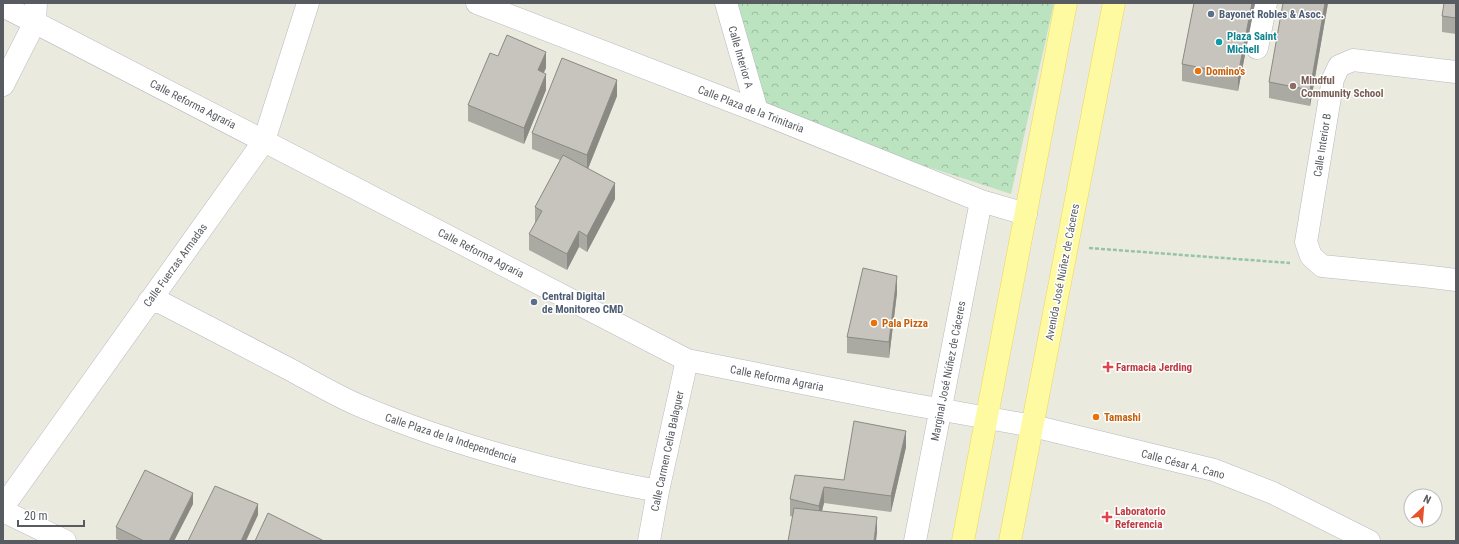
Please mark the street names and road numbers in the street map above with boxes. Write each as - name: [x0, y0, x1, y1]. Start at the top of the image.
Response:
- street label: Calle Interior A: [725, 24, 756, 90]
- street label: Calle Reforma Agraria: [148, 77, 238, 132]
- street label: Calle Plaza de la Trinitaria: [696, 83, 806, 136]
- street label: Calle Interior B: [1311, 112, 1334, 178]
- street label: Avenida José Núñez de Cáceres: [1043, 203, 1082, 341]
- street label: Calle Fuerzas Armadas: [141, 221, 210, 310]
- street label: Calle Reforma Agraria: [436, 226, 526, 281]
- street label: Marginal José Núñez de Cáceres: [929, 300, 968, 442]
- street label: Calle Reforma Agraria: [729, 363, 825, 394]
- street label: Calle Carmen Celia Balaguer: [648, 389, 687, 513]
- street label: Calle Plaza de la Independencia: [383, 411, 518, 466]
- street label: Calle César A. Cano: [1140, 447, 1227, 482]

